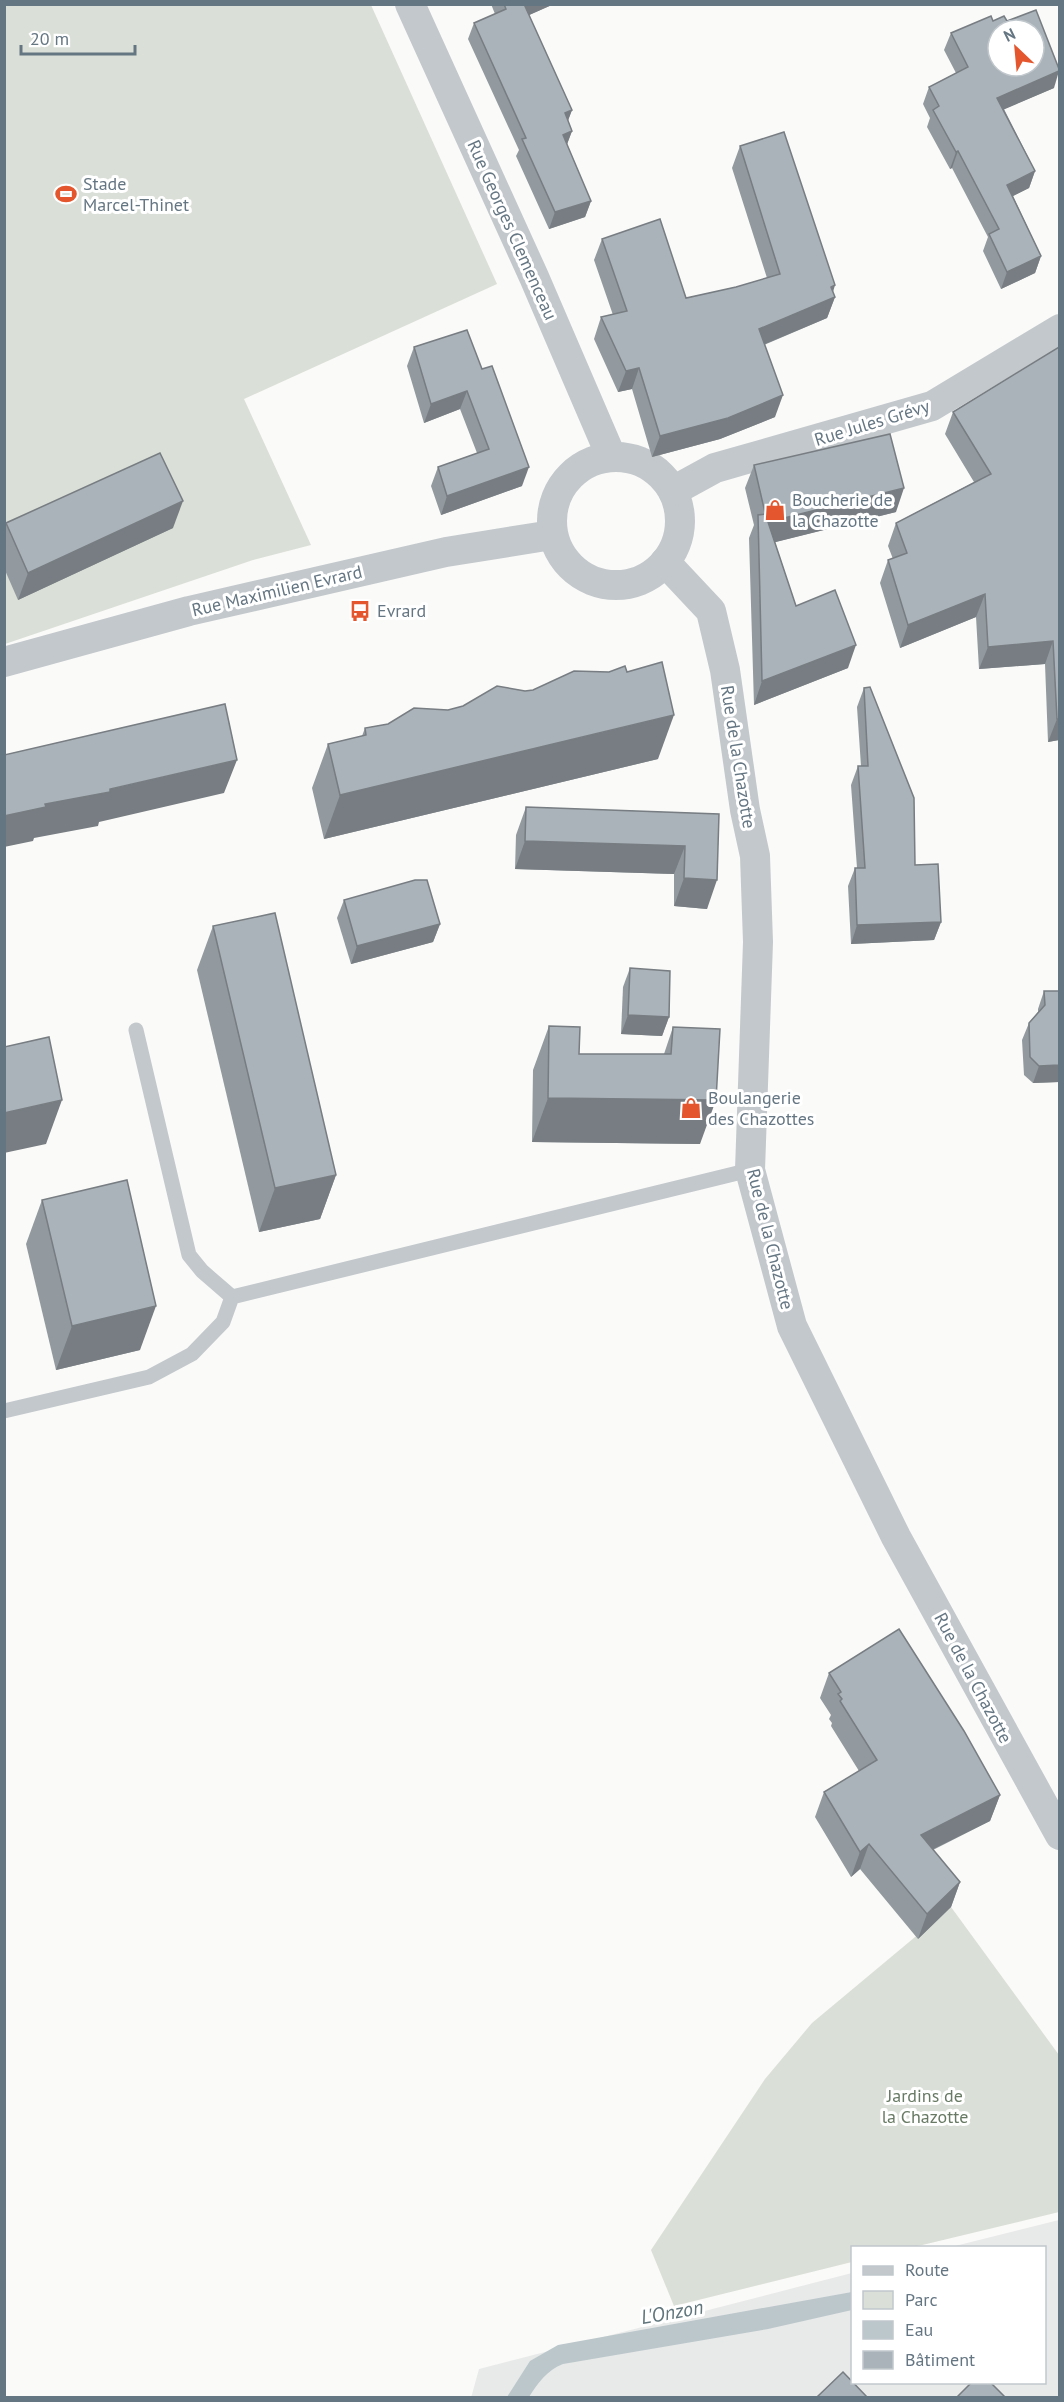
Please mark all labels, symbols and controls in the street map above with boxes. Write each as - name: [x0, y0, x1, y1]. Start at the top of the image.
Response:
- scale bar: [21, 18, 135, 56]
- north arrow: [986, 18, 1046, 78]
- text: N: [1000, 23, 1019, 46]
- text: 20 m: [30, 27, 69, 50]
- street label: Rue Georges Clemenceau: [462, 136, 563, 323]
- place label: Stade Marcel-Thinet: [83, 172, 189, 216]
- sports icon: Stade Marcel-Thinet: [54, 182, 78, 206]
- street label: Rue Jules Grévy: [812, 394, 933, 451]
- place label: Boucherie de la Chazotte: [792, 488, 893, 532]
- shop icon: Boucherie de la Chazotte: [763, 498, 787, 522]
- street label: Rue Maximilien Evrard: [190, 560, 364, 621]
- bus stop icon: Evrard: [348, 599, 372, 623]
- place label: Evrard: [377, 599, 426, 622]
- street label: Rue de la Chazotte: [716, 684, 761, 830]
- place label: Boulangerie des Chazottes: [708, 1086, 814, 1130]
- shop icon: Boulangerie des Chazottes: [679, 1096, 703, 1120]
- street label: Rue de la Chazotte: [742, 1166, 799, 1312]
- street label: Rue de la Chazotte: [929, 1609, 1017, 1747]
- park label: Jardins de la Chazotte: [882, 2084, 968, 2128]
- legend: [851, 2246, 1046, 2384]
- text: Route: [905, 2258, 949, 2281]
- text: Parc: [905, 2288, 938, 2311]
- water label: L'Onzon: [639, 2294, 705, 2330]
- text: Eau: [905, 2318, 933, 2341]
- text: Bâtiment: [905, 2348, 975, 2371]

